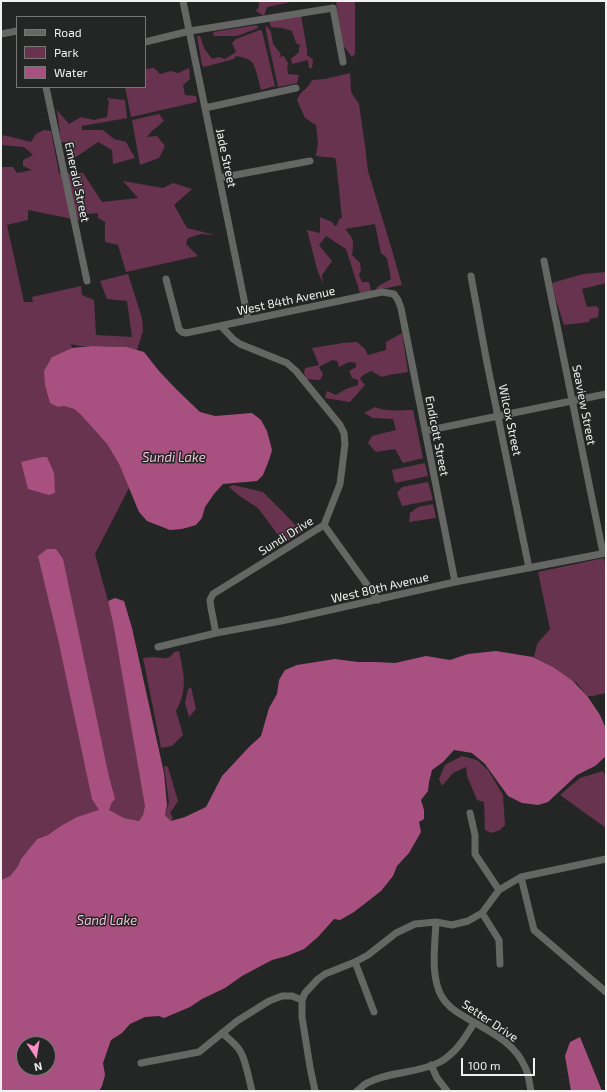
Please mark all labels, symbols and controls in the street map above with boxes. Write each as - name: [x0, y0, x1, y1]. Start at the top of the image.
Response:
- legend: [16, 16, 146, 88]
- text: Road: [54, 25, 82, 39]
- text: Park: [54, 45, 79, 59]
- text: Water: [54, 65, 88, 79]
- street label: Jade Street: [213, 127, 239, 189]
- street label: Emerald Street: [61, 141, 93, 223]
- street label: West 84th Avenue: [236, 284, 336, 318]
- street label: Seaview Street: [569, 364, 599, 446]
- street label: Wilcox Street: [495, 383, 525, 457]
- street label: Endicott Street: [422, 395, 452, 477]
- water label: Sundi Lake: [142, 450, 206, 466]
- street label: Sundi Drive: [256, 514, 316, 558]
- street label: West 80th Avenue: [330, 570, 430, 606]
- water label: Sand Lake: [77, 913, 137, 929]
- street label: Setter Drive: [459, 997, 521, 1045]
- north arrow: [16, 1036, 56, 1076]
- scale bar: [463, 1050, 537, 1076]
- text: 100 m: [468, 1058, 500, 1072]
- text: N: [33, 1060, 44, 1074]

